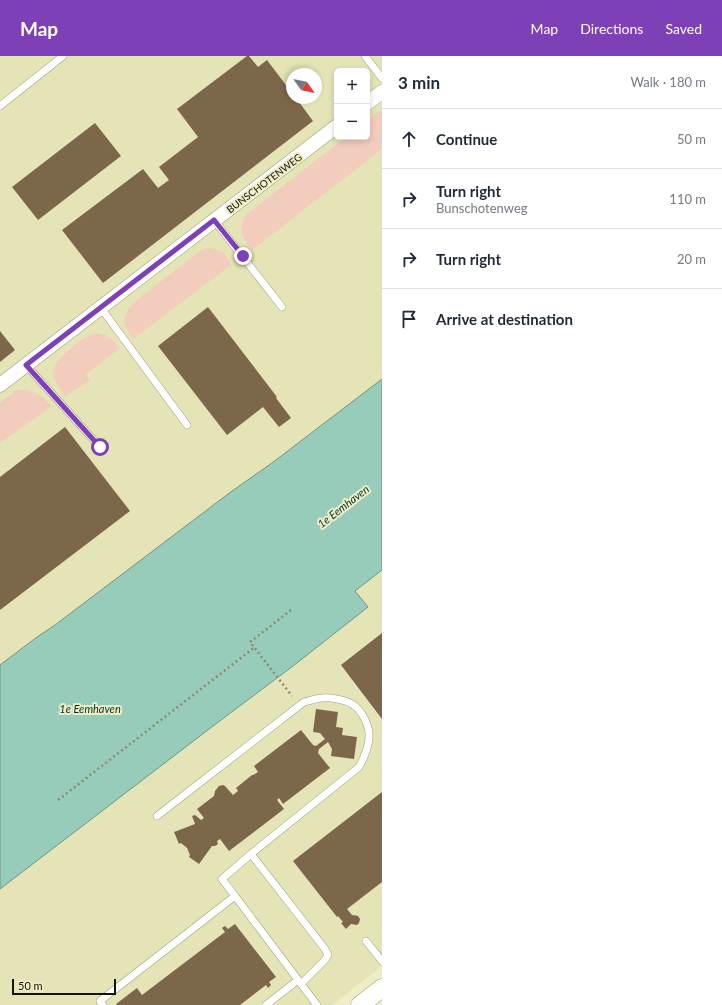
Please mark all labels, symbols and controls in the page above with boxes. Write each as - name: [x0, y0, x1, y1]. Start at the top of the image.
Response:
- text: Map: [20, 17, 58, 40]
- text: Map: [531, 20, 558, 37]
- text: Directions: [580, 20, 643, 37]
- text: Saved: [665, 20, 702, 37]
- north arrow: [286, 68, 322, 104]
- map controls: [334, 68, 370, 140]
- button: +: [334, 68, 370, 104]
- text: 3 min: [398, 72, 440, 93]
- text: Walk · 180 m: [630, 74, 706, 90]
- button: −: [334, 104, 370, 140]
- icon: ahead: [398, 128, 420, 150]
- text: Continue: [436, 130, 497, 148]
- text: 50 m: [677, 131, 706, 147]
- street label: BUNSCHOTENWEG: [224, 151, 304, 215]
- text: Turn right: [436, 182, 501, 200]
- icon: right: [398, 188, 420, 210]
- text: 110 m: [669, 191, 706, 207]
- text: Bunschotenweg: [436, 200, 528, 216]
- route end: [234, 247, 252, 265]
- icon: right: [398, 248, 420, 270]
- text: Turn right: [436, 250, 501, 268]
- text: 20 m: [677, 251, 706, 267]
- icon: arrive: [398, 308, 420, 330]
- text: Arrive at destination: [436, 310, 573, 328]
- route start: [91, 438, 109, 456]
- water label: 1e Eemhaven: [315, 482, 371, 530]
- water label: 1e Eemhaven: [59, 702, 121, 715]
- scale bar: [12, 977, 116, 996]
- text: 50 m: [18, 979, 43, 992]

